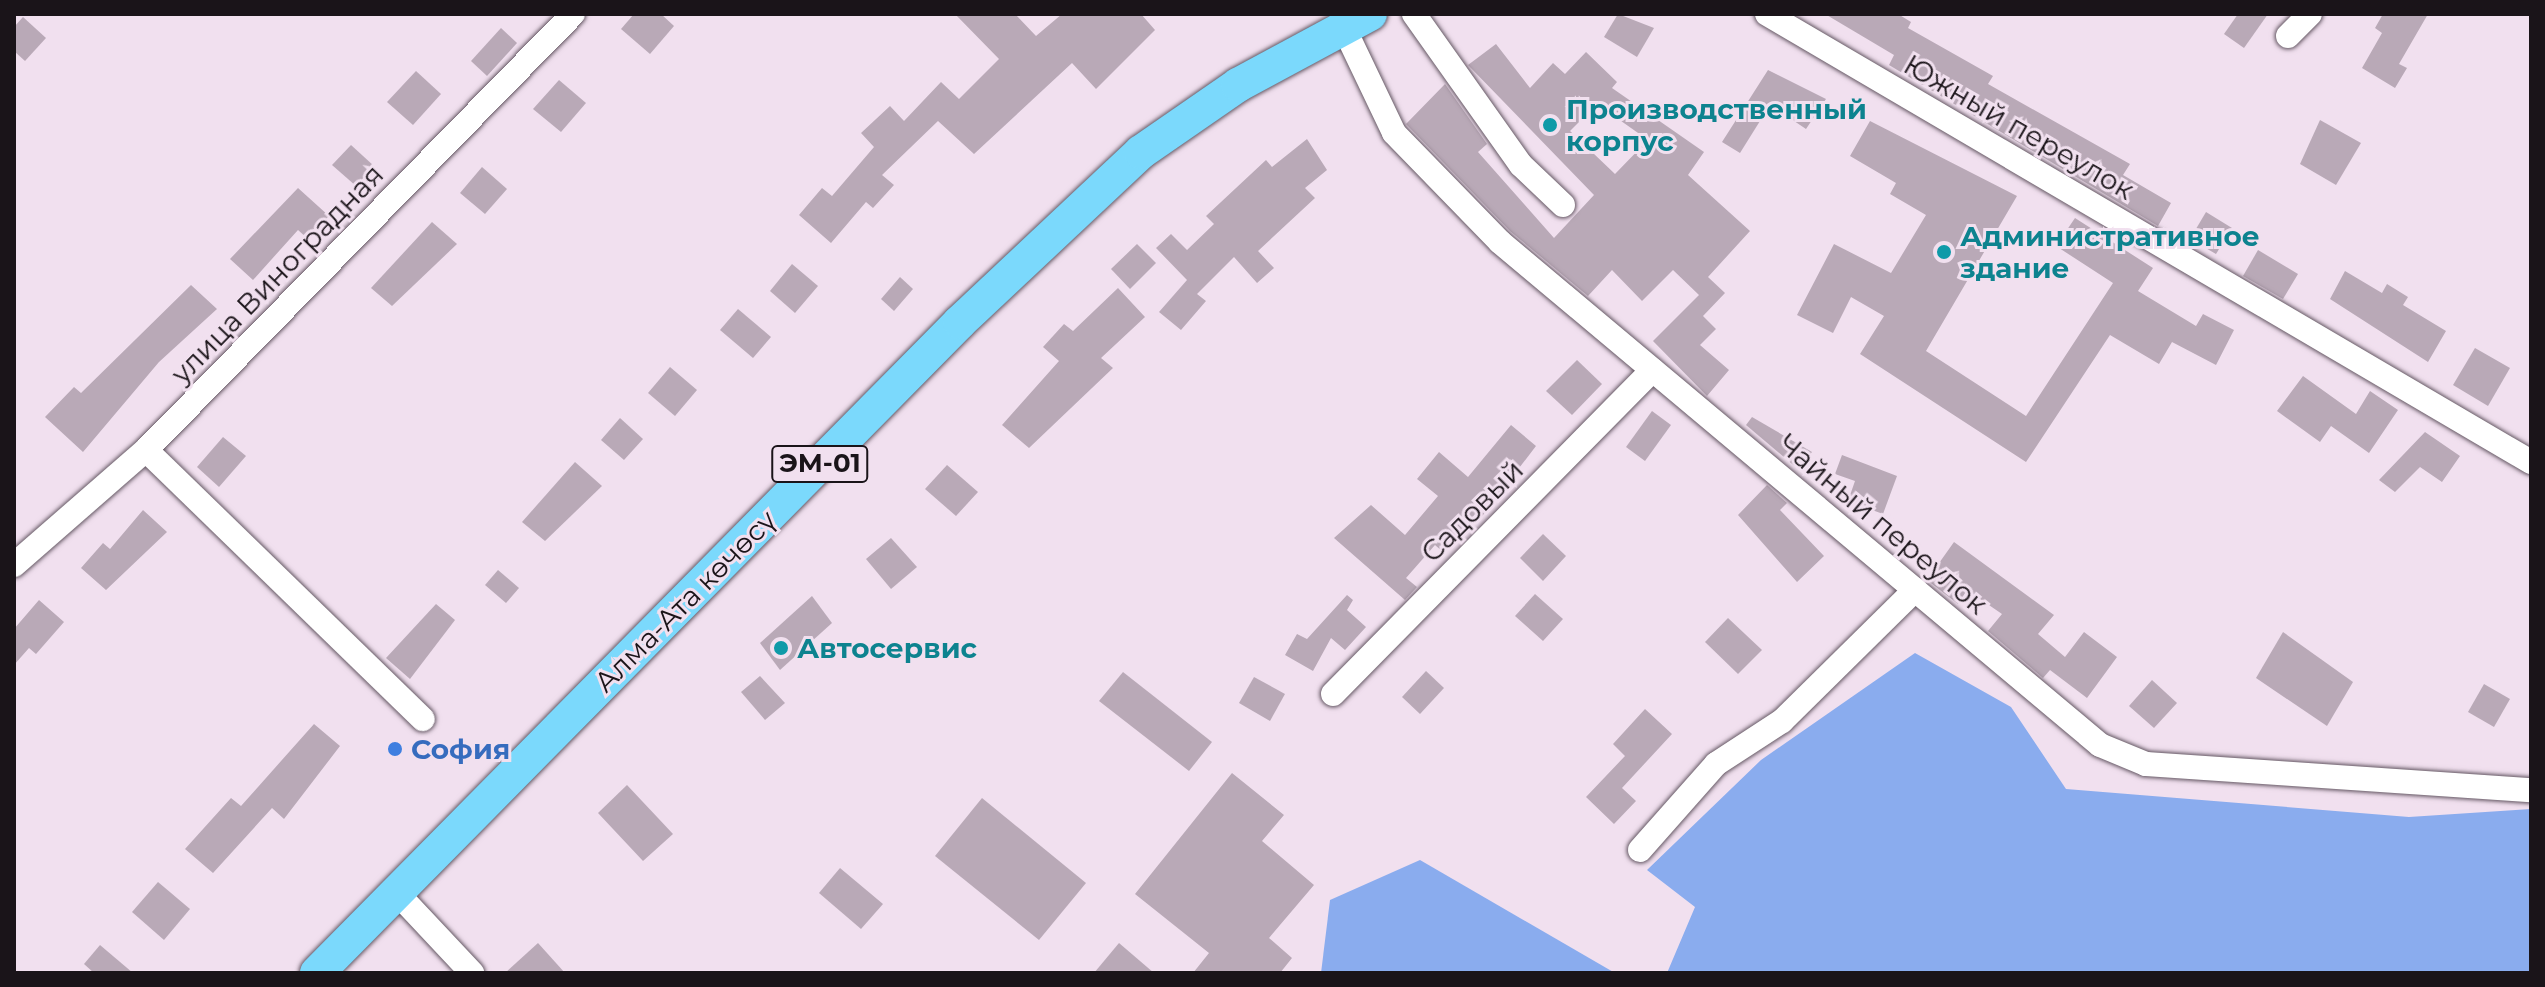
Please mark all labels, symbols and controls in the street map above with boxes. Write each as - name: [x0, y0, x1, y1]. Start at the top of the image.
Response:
- street label: Южный переулок: [1898, 47, 2140, 207]
- place label: Производственный корпус: [1566, 92, 1867, 158]
- marker: Производственный корпус: [1541, 116, 1559, 134]
- street label: улица Виноградная: [164, 158, 390, 390]
- place label: Административное здание: [1960, 219, 2260, 285]
- marker: Административное здание: [1935, 243, 1953, 261]
- street label: Чайный переулок: [1772, 427, 1994, 621]
- road number: ЭМ-01: [770, 442, 870, 486]
- street label: Садовый: [1414, 453, 1530, 569]
- street label: Алма-Ата көчөсү: [587, 503, 783, 699]
- place label: Автосервис: [797, 631, 977, 665]
- marker: Автосервис: [772, 639, 790, 657]
- place label: София: [411, 732, 510, 766]
- marker: София: [386, 740, 404, 758]

